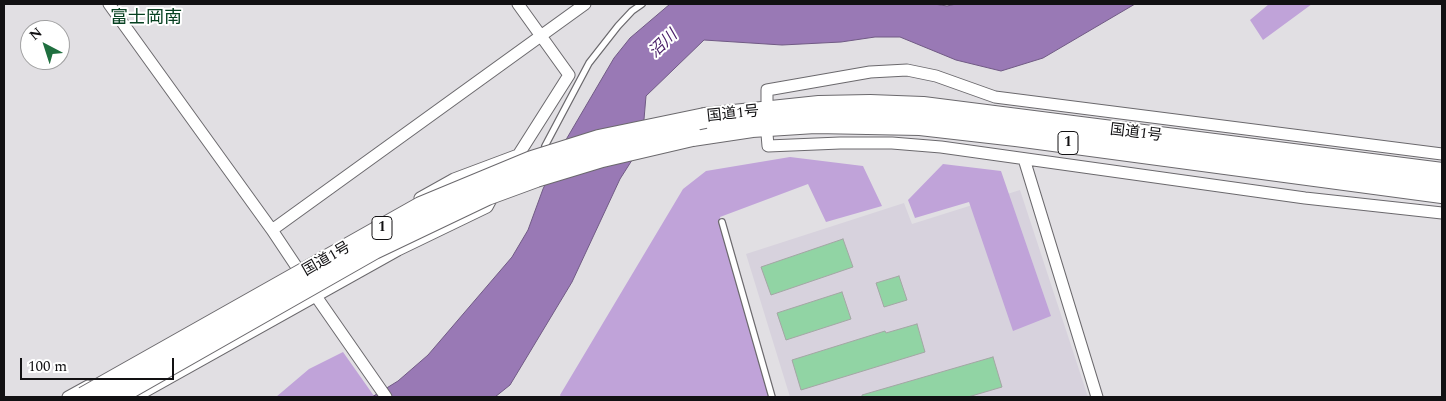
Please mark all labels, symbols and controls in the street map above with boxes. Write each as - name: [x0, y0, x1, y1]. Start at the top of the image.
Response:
- district label: 富士岡南: [110, 8, 182, 30]
- north arrow: [20, 20, 70, 70]
- text: N: [25, 22, 47, 46]
- water label: 沼川: [646, 27, 682, 63]
- street label: 国道1号: [706, 103, 760, 127]
- street label: 国道1号: [1109, 122, 1163, 146]
- road number: 1: [1058, 132, 1078, 154]
- road number: 1: [372, 217, 392, 240]
- street label: 国道1号: [300, 239, 354, 281]
- scale bar: [22, 348, 176, 380]
- text: 100 m: [28, 355, 67, 378]

